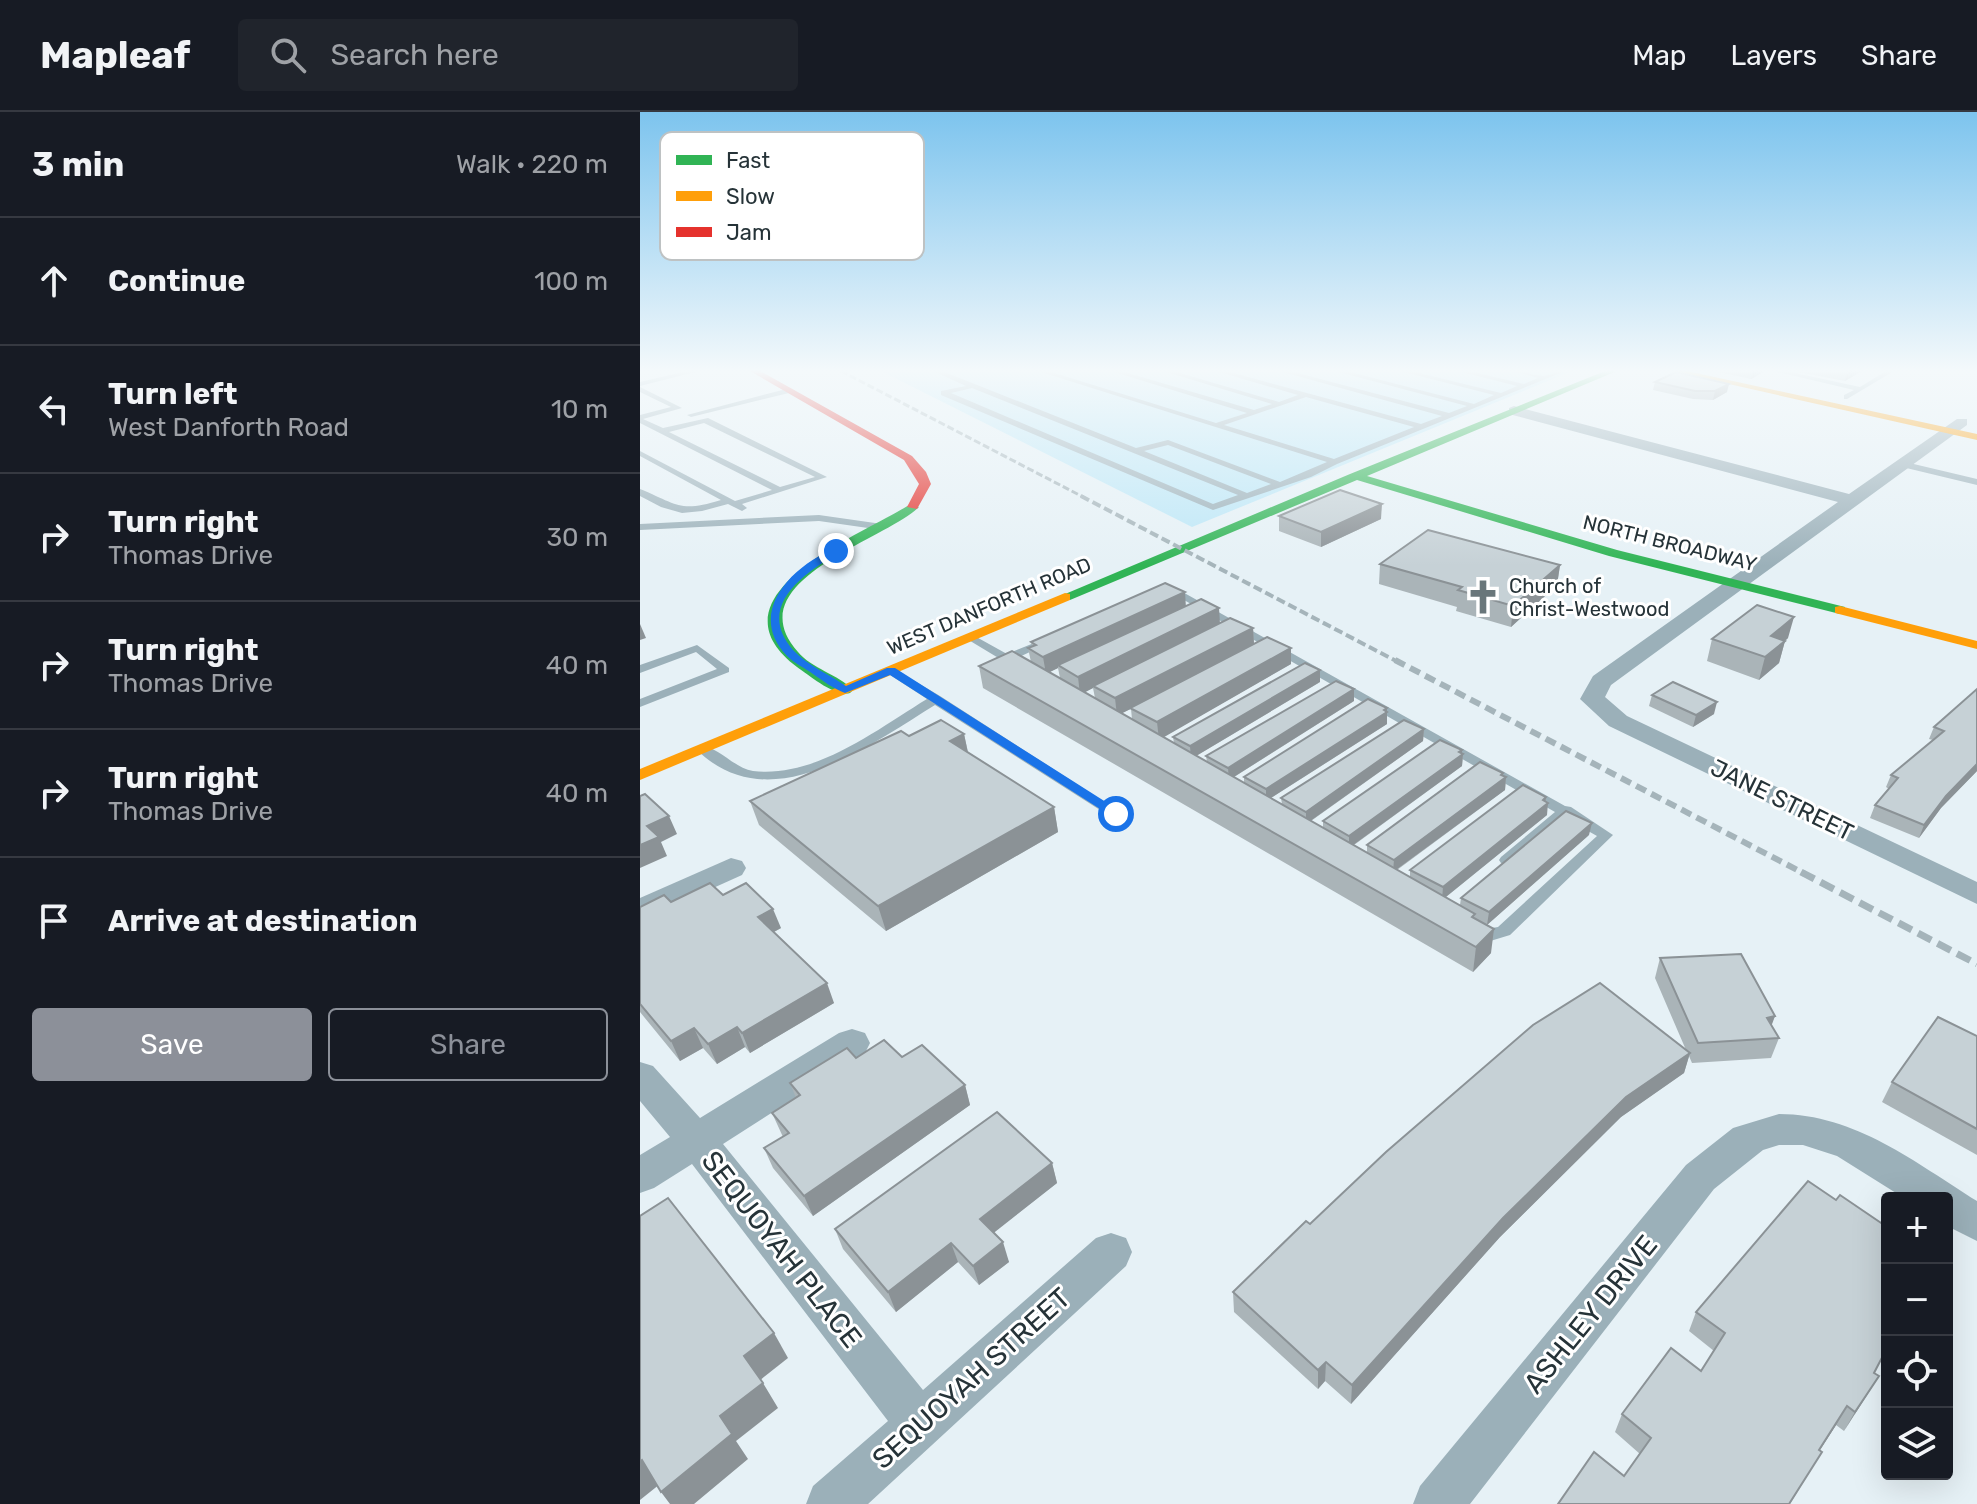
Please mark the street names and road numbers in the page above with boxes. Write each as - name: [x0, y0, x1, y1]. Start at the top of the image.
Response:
- street label: NORTH BROADWAY: [1581, 510, 1759, 576]
- street label: WEST DANFORTH ROAD: [883, 552, 1095, 660]
- street label: JANE STREET: [1706, 753, 1858, 847]
- street label: SEQUOYAH PLACE: [695, 1144, 869, 1354]
- street label: ASHLEY DRIVE: [1517, 1229, 1664, 1400]
- street label: SEQUOYAH STREET: [866, 1281, 1077, 1476]

